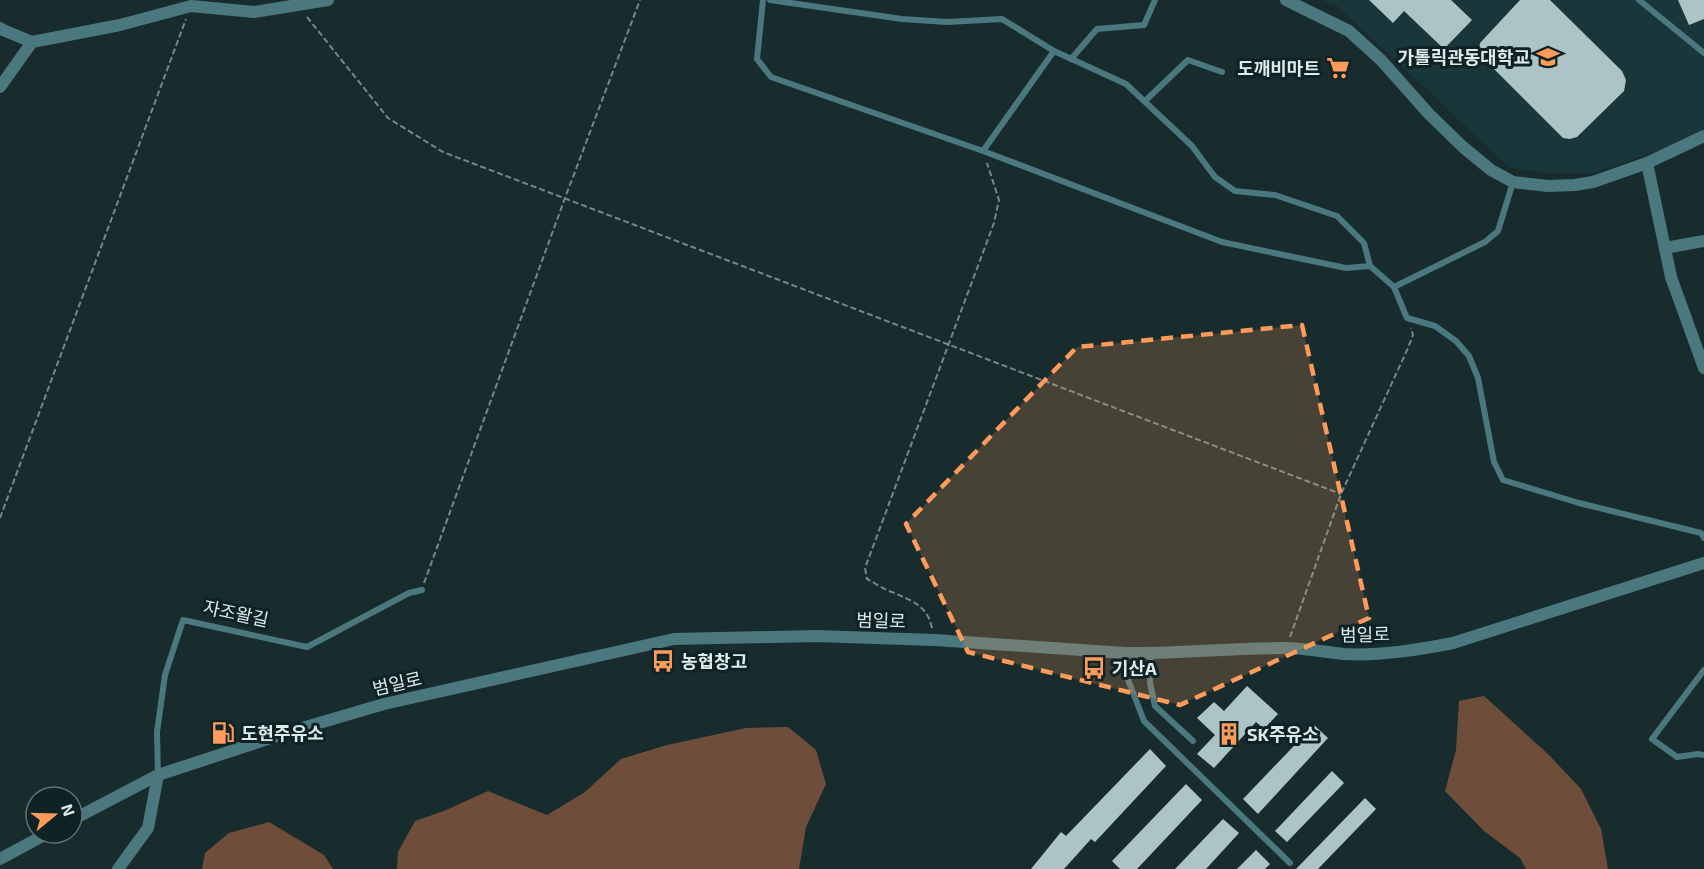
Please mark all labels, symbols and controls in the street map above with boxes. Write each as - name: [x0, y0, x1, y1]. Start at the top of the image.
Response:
- school or university icon: 가톨릭관동대학교: [1535, 44, 1561, 70]
- place label: 가톨릭관동대학교: [1398, 46, 1530, 68]
- supermarket icon: 도깨비마트: [1325, 55, 1351, 81]
- place label: 도깨비마트: [1237, 57, 1320, 79]
- street label: 자조왈길: [201, 595, 271, 631]
- street label: 범일로: [856, 608, 906, 632]
- street label: 범일로: [1340, 623, 1390, 645]
- bus stop icon: 농협창고: [650, 648, 676, 674]
- place label: 농협창고: [681, 650, 747, 672]
- bus stop icon: 기산A: [1081, 655, 1107, 681]
- place label: 기산A: [1112, 657, 1157, 679]
- street label: 범일로: [370, 667, 424, 699]
- fuel station icon: 도현주유소: [210, 720, 236, 746]
- building icon: SK주유소: [1216, 721, 1242, 747]
- place label: 도현주유소: [241, 722, 324, 744]
- place label: SK주유소: [1247, 723, 1319, 745]
- north arrow: [24, 785, 84, 845]
- text: N: [58, 801, 80, 819]

